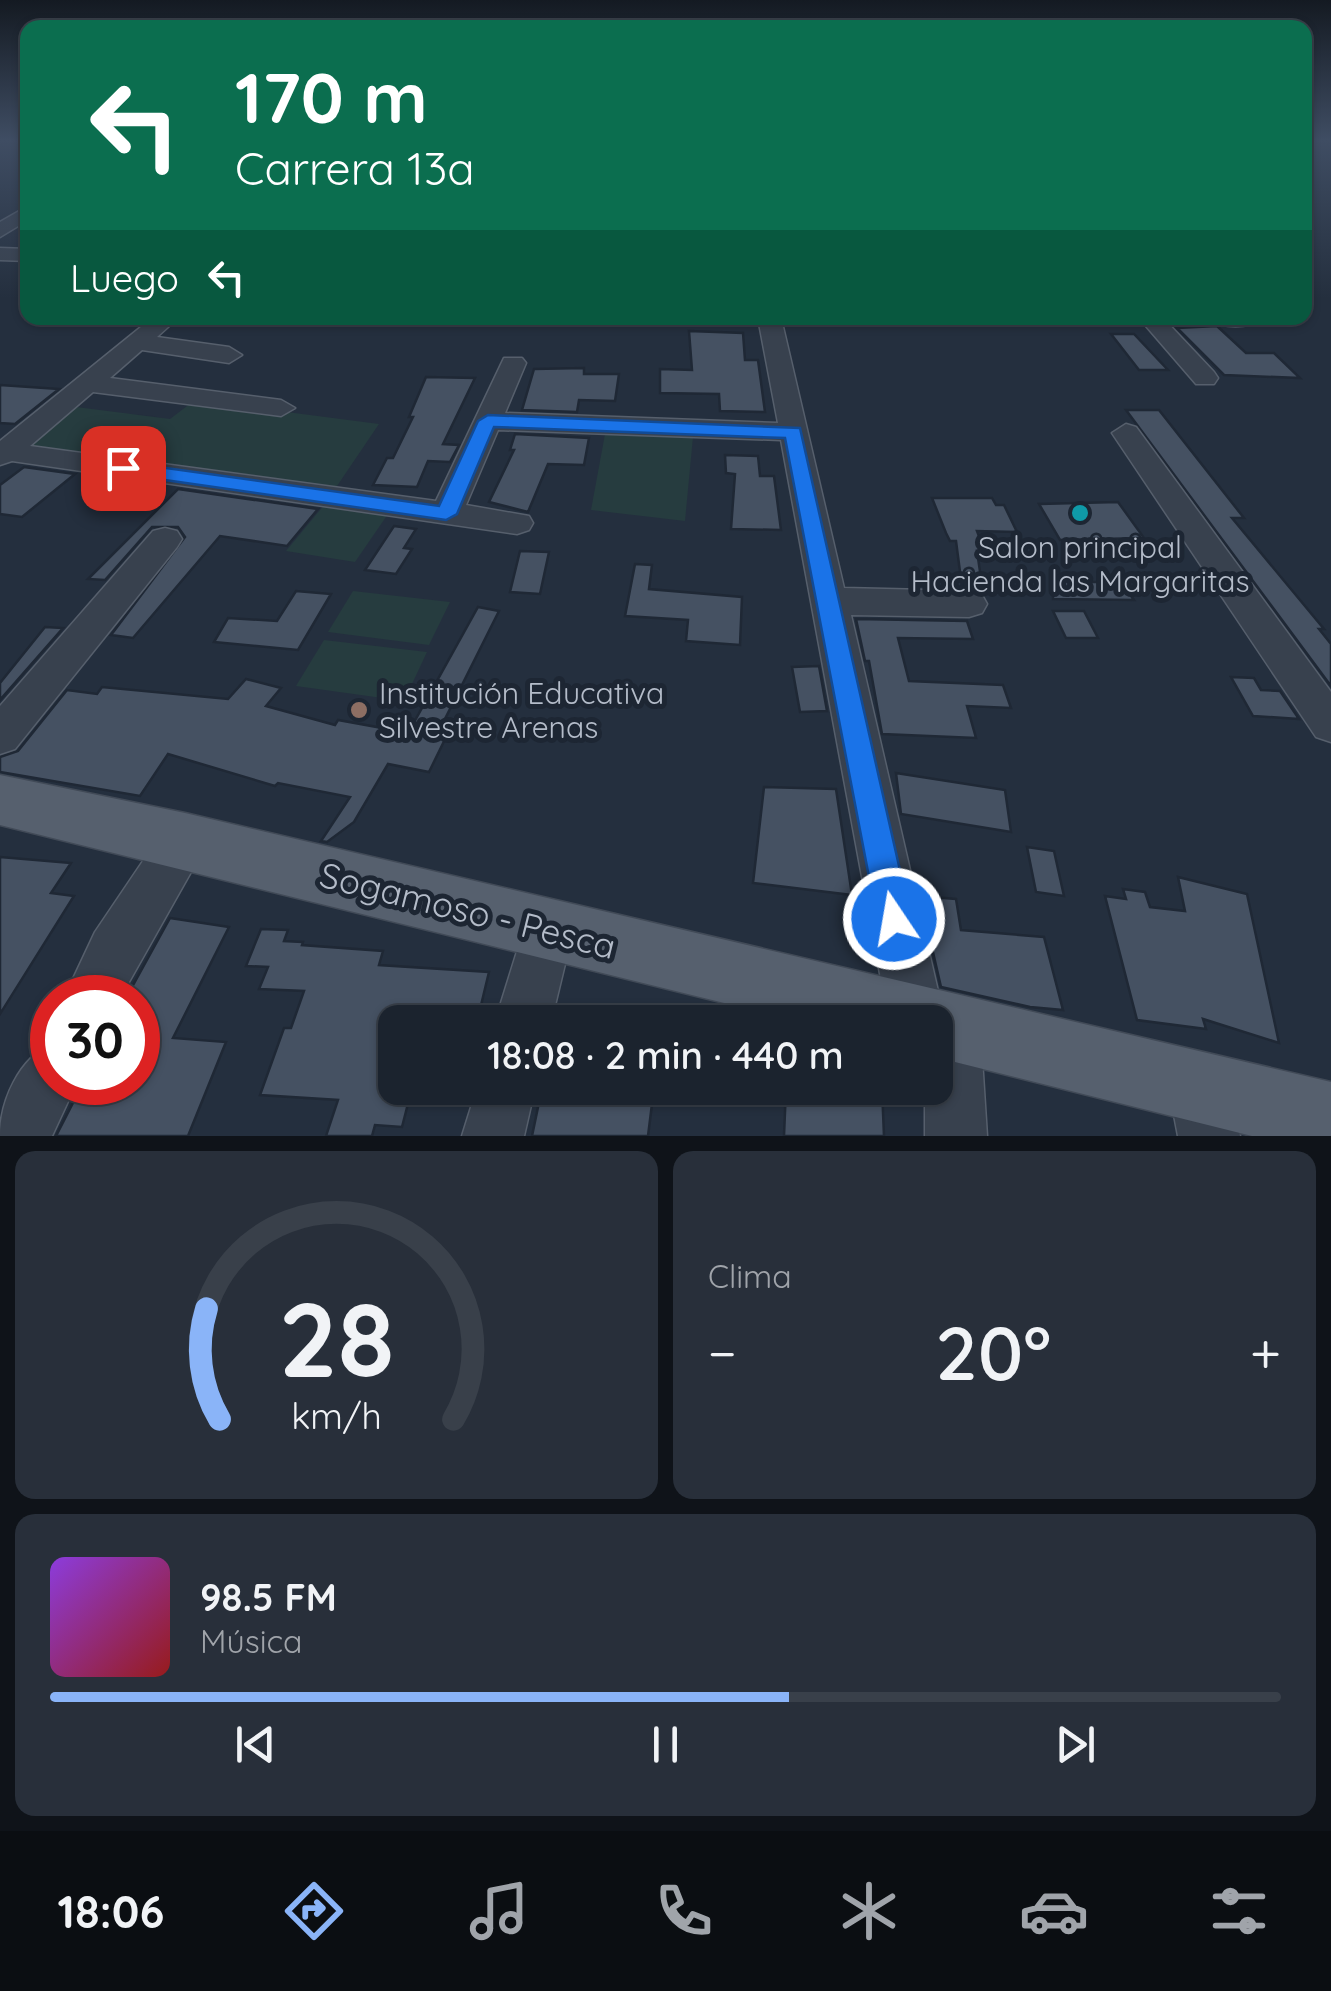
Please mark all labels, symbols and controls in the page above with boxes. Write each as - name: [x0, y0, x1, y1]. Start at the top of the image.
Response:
- text: 170 m: [235, 53, 428, 141]
- icon: left: [70, 60, 200, 190]
- text: Carrera 13a: [235, 140, 475, 196]
- icon: left: [199, 250, 254, 305]
- text: Luego: [70, 254, 179, 302]
- pin: [81, 426, 166, 511]
- icon: arrive: [96, 441, 151, 496]
- marker: Salon principal Hacienda las Margaritas: [1069, 502, 1091, 524]
- place label: Salon principal Hacienda las Margaritas: [910, 528, 1250, 600]
- place label: Institución Educativa Silvestre Arenas: [379, 674, 664, 746]
- marker: Institución Educativa Silvestre Arenas: [348, 699, 370, 721]
- street label: Sogamoso - Pesca: [316, 852, 620, 968]
- position arrow: [842, 867, 946, 971]
- speed limit sign: 30: [30, 975, 160, 1105]
- text: 18:08 · 2 min · 440 m: [487, 1031, 844, 1079]
- text: Clima: [708, 1256, 792, 1296]
- text: 28: [278, 1273, 395, 1403]
- text: 20°: [935, 1305, 1051, 1399]
- text: −: [708, 1318, 737, 1387]
- text: +: [1250, 1318, 1281, 1387]
- text: km/h: [291, 1393, 382, 1438]
- text: 98.5 FM: [200, 1573, 337, 1621]
- text: Música: [200, 1621, 303, 1661]
- icon: previous: [228, 1717, 283, 1772]
- icon: pause: [638, 1717, 693, 1772]
- icon: next: [1048, 1717, 1103, 1772]
- icon: directions: [279, 1876, 349, 1946]
- icon: music: [464, 1876, 534, 1946]
- icon: phone: [649, 1876, 719, 1946]
- icon: climate: [834, 1876, 904, 1946]
- icon: car: [1019, 1876, 1089, 1946]
- icon: filters: [1204, 1876, 1274, 1946]
- text: 18:06: [57, 1883, 164, 1939]

